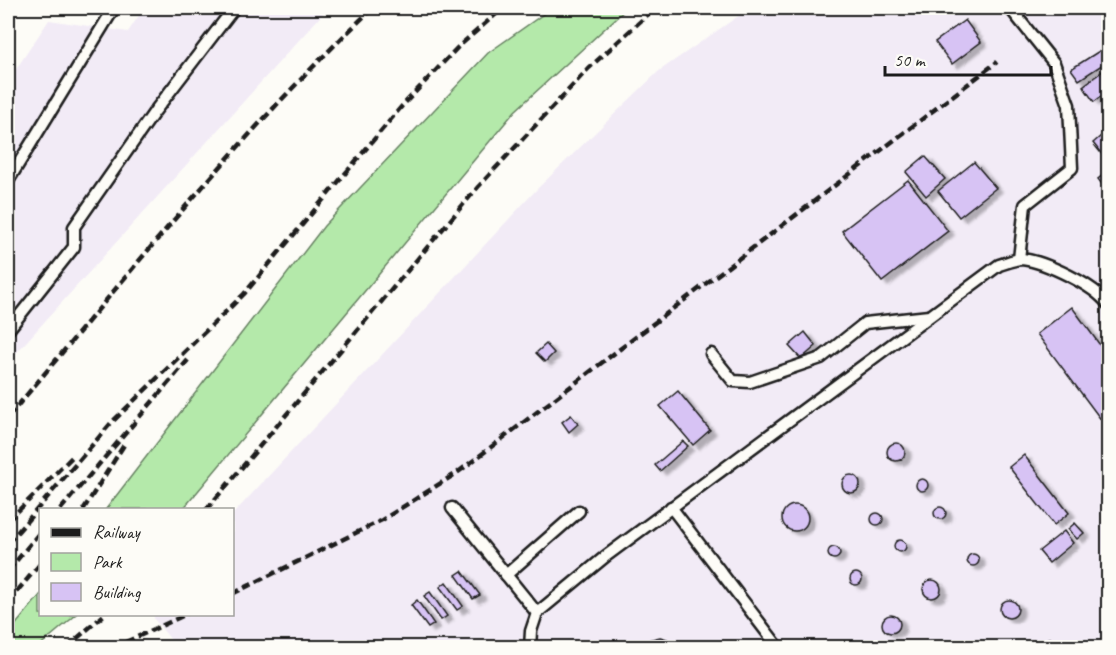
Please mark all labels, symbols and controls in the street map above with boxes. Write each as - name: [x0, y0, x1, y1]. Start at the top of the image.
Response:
- scale bar: [885, 39, 1052, 77]
- text: 50 m: [894, 49, 927, 71]
- legend: [39, 508, 234, 616]
- text: Railway: [93, 521, 141, 543]
- text: Park: [93, 551, 123, 573]
- text: Building: [93, 581, 142, 603]

